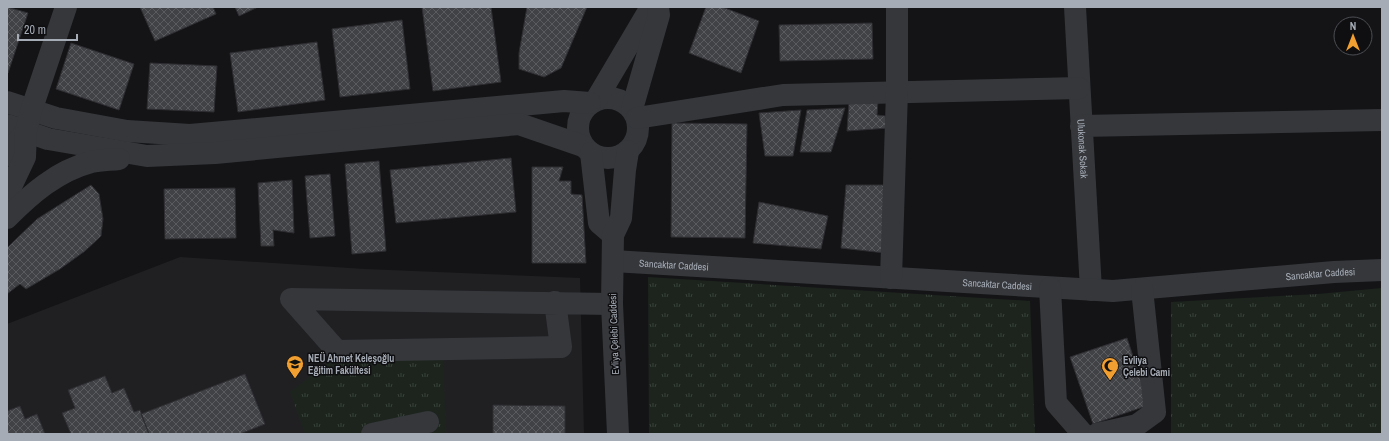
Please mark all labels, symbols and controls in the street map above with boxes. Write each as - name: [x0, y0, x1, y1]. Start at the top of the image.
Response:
- scale bar: [18, 16, 77, 42]
- north arrow: [1333, 16, 1373, 56]
- text: N: [1350, 19, 1356, 33]
- text: 20 m: [24, 22, 46, 38]
- street label: Ulukonak Sokak: [1075, 119, 1091, 180]
- street label: Sancaktar Caddesi: [639, 256, 709, 273]
- street label: Sancaktar Caddesi: [1285, 265, 1355, 283]
- street label: Sancaktar Caddesi: [962, 275, 1033, 293]
- street label: Evliya Çelebi Caddesi: [606, 293, 622, 375]
- place label: NEÜ Ahmet Keleşoğlu Eğitim Fakültesi: [308, 351, 394, 377]
- school or university icon: NEÜ Ahmet Keleşoğlu Eğitim Fakültesi: [285, 354, 305, 379]
- place label: Evliya Çelebi Cami: [1123, 354, 1170, 379]
- mosque icon: Evliya Çelebi Cami: [1100, 356, 1120, 381]

